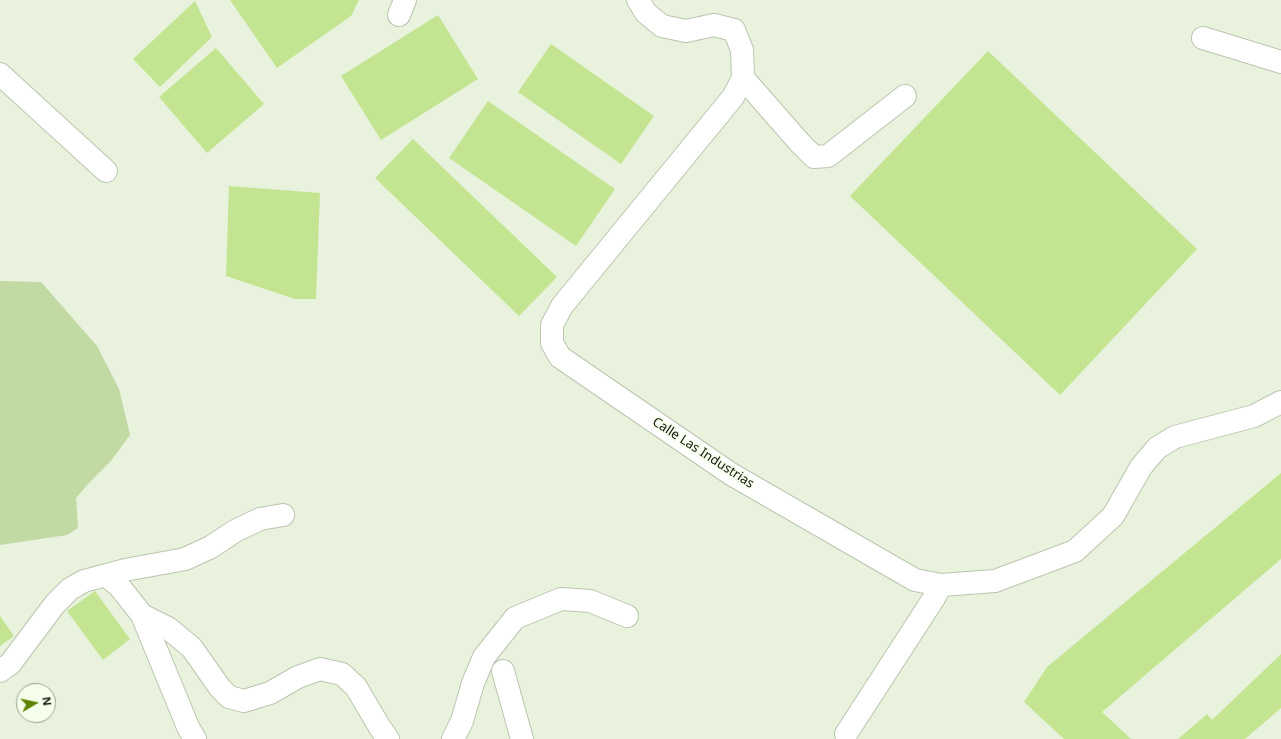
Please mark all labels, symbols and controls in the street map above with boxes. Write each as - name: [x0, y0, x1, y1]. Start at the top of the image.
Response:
- street label: Calle Las Industrias: [649, 414, 757, 492]
- north arrow: [16, 683, 56, 723]
- text: N: [39, 696, 55, 707]

